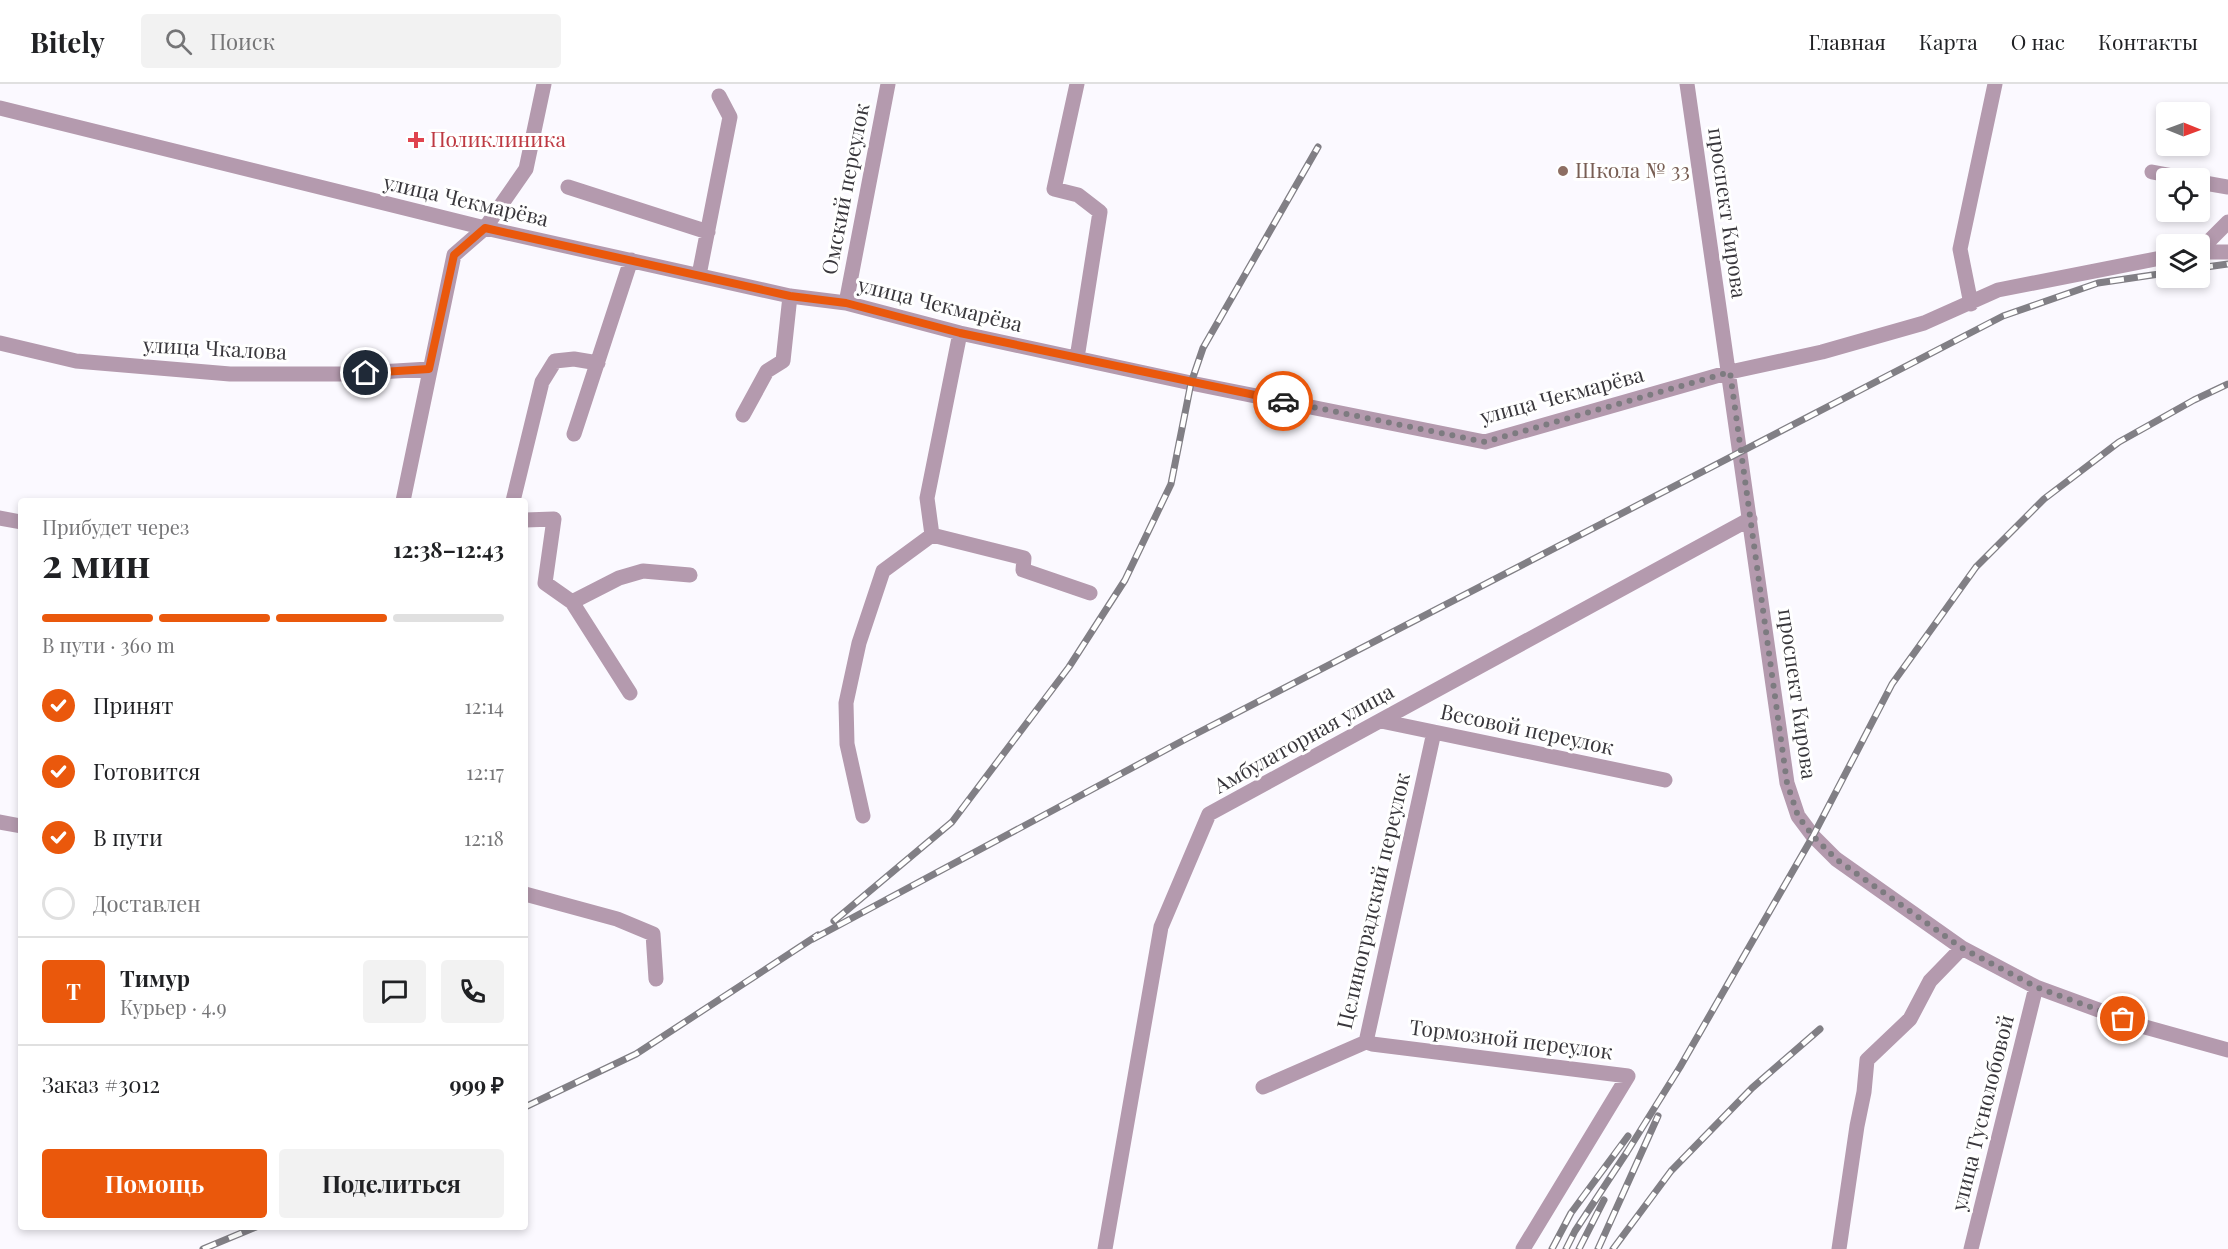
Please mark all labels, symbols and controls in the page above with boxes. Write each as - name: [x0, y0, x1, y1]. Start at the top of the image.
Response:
- search box: [141, 14, 561, 68]
- text: Bitely: [30, 23, 105, 60]
- icon: search: [162, 25, 195, 58]
- text: Поиск: [210, 26, 275, 56]
- text: Главная: [1808, 27, 1886, 55]
- text: Карта: [1919, 27, 1978, 55]
- text: О нас: [2011, 27, 2065, 55]
- text: Контакты: [2098, 27, 2198, 55]
- street label: Омский переулок: [814, 101, 874, 277]
- north arrow: [2156, 102, 2210, 156]
- map controls: [2156, 102, 2210, 288]
- place label: Поликлиника: [430, 124, 567, 152]
- street label: проспект Кирова: [1703, 126, 1755, 300]
- marker: Поликлиника: [407, 131, 425, 149]
- place label: Школа № 33: [1575, 155, 1690, 183]
- marker: Школа № 33: [1556, 164, 1570, 178]
- street label: улица Чекмарёва: [380, 166, 552, 232]
- button: locate: [2156, 168, 2210, 222]
- button: layers: [2156, 234, 2210, 288]
- street label: улица Чекмарёва: [854, 269, 1026, 337]
- street label: улица Чкалова: [142, 329, 288, 365]
- pin: [340, 347, 391, 398]
- icon: home: [349, 356, 382, 389]
- street label: улица Чекмарёва: [1476, 359, 1647, 430]
- courier: [1253, 371, 1313, 431]
- icon: car: [1267, 385, 1300, 418]
- text: Прибудет через: [42, 513, 189, 540]
- text: 12:38–12:43: [393, 534, 504, 564]
- text: 2 мин: [42, 536, 150, 588]
- street label: проспект Кирова: [1773, 607, 1825, 781]
- text: В пути · 360 m: [42, 631, 175, 658]
- street label: Амбулаторная улица: [1207, 676, 1398, 799]
- icon: check: [42, 689, 75, 722]
- text: Принят: [93, 690, 173, 720]
- text: 12:14: [464, 692, 504, 719]
- street label: Весовой переулок: [1438, 696, 1617, 760]
- icon: check: [42, 755, 75, 788]
- text: Готовится: [93, 756, 200, 786]
- text: 12:17: [466, 758, 504, 785]
- street label: Целиноградский переулок: [1329, 770, 1415, 1031]
- icon: check: [42, 821, 75, 854]
- text: В пути: [93, 822, 163, 852]
- text: 12:18: [464, 824, 504, 851]
- text: Доставлен: [93, 888, 201, 918]
- button: chat: [363, 960, 426, 1023]
- button: phone: [441, 960, 504, 1023]
- text: Тимур: [120, 963, 190, 993]
- text: Т: [66, 976, 81, 1006]
- text: Курьер · 4.9: [120, 993, 227, 1020]
- pin: [2097, 993, 2148, 1044]
- icon: bag: [2106, 1002, 2139, 1035]
- street label: Тормозной переулок: [1408, 1012, 1614, 1064]
- street label: улица Туснолобовой: [1943, 1012, 2019, 1214]
- text: Заказ #3012: [42, 1069, 160, 1099]
- text: 999 ₽: [450, 1069, 504, 1099]
- button: Помощь: [42, 1149, 267, 1218]
- button: Поделиться: [279, 1149, 504, 1218]

